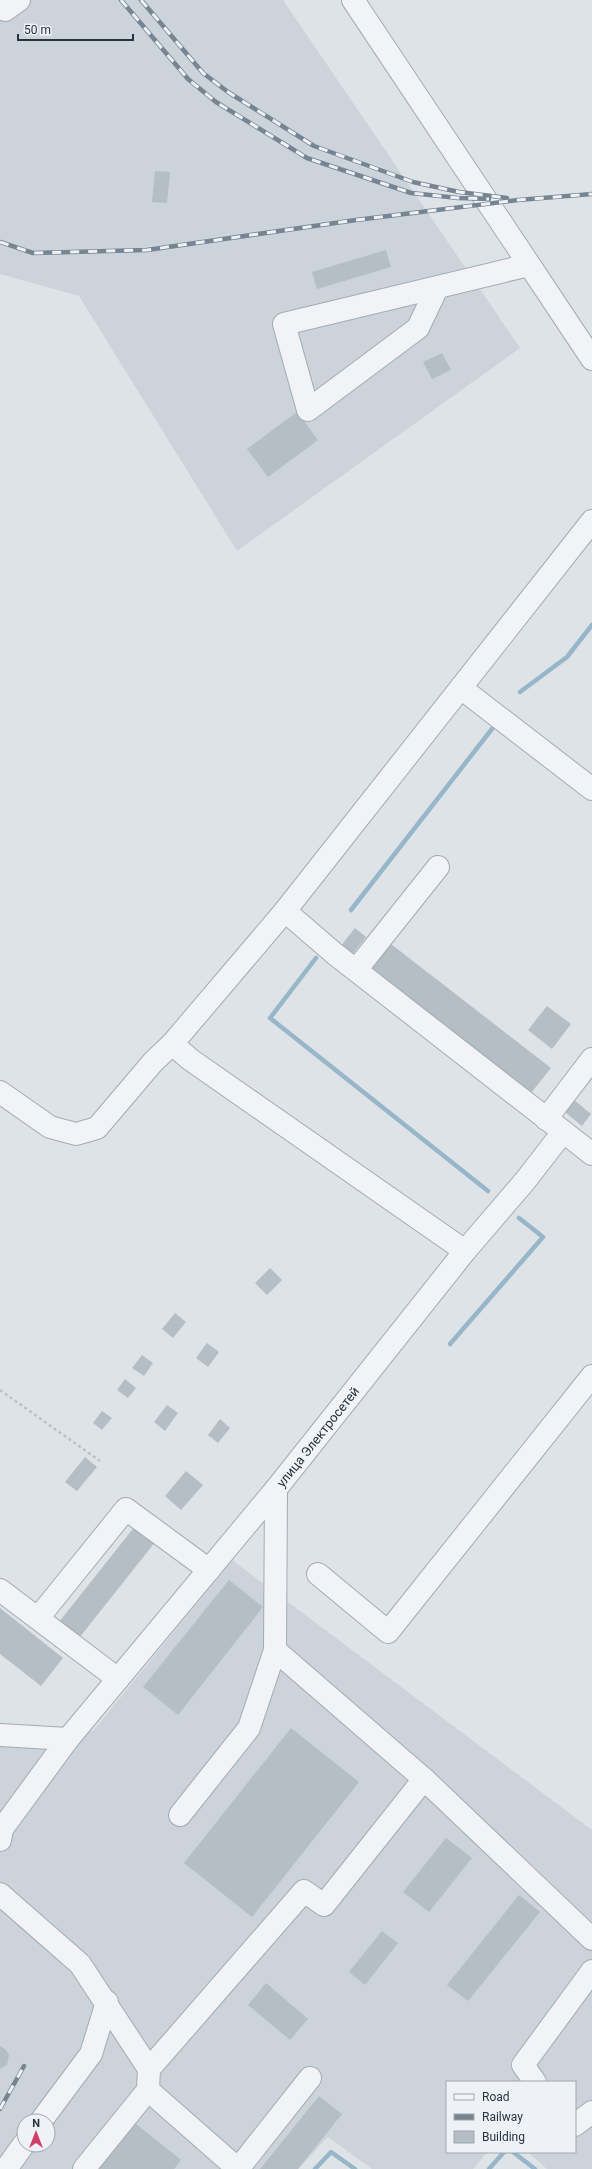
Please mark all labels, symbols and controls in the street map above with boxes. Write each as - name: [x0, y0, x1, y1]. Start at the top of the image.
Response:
- scale bar: [18, 16, 133, 42]
- text: 50 m: [24, 23, 51, 37]
- street label: улица Электросетей: [273, 1384, 362, 1490]
- legend: [446, 2081, 576, 2153]
- text: Road: [482, 2090, 510, 2104]
- text: Railway: [482, 2110, 523, 2124]
- north arrow: [16, 2113, 56, 2153]
- text: N: [32, 2117, 40, 2130]
- text: Building: [482, 2130, 525, 2144]

